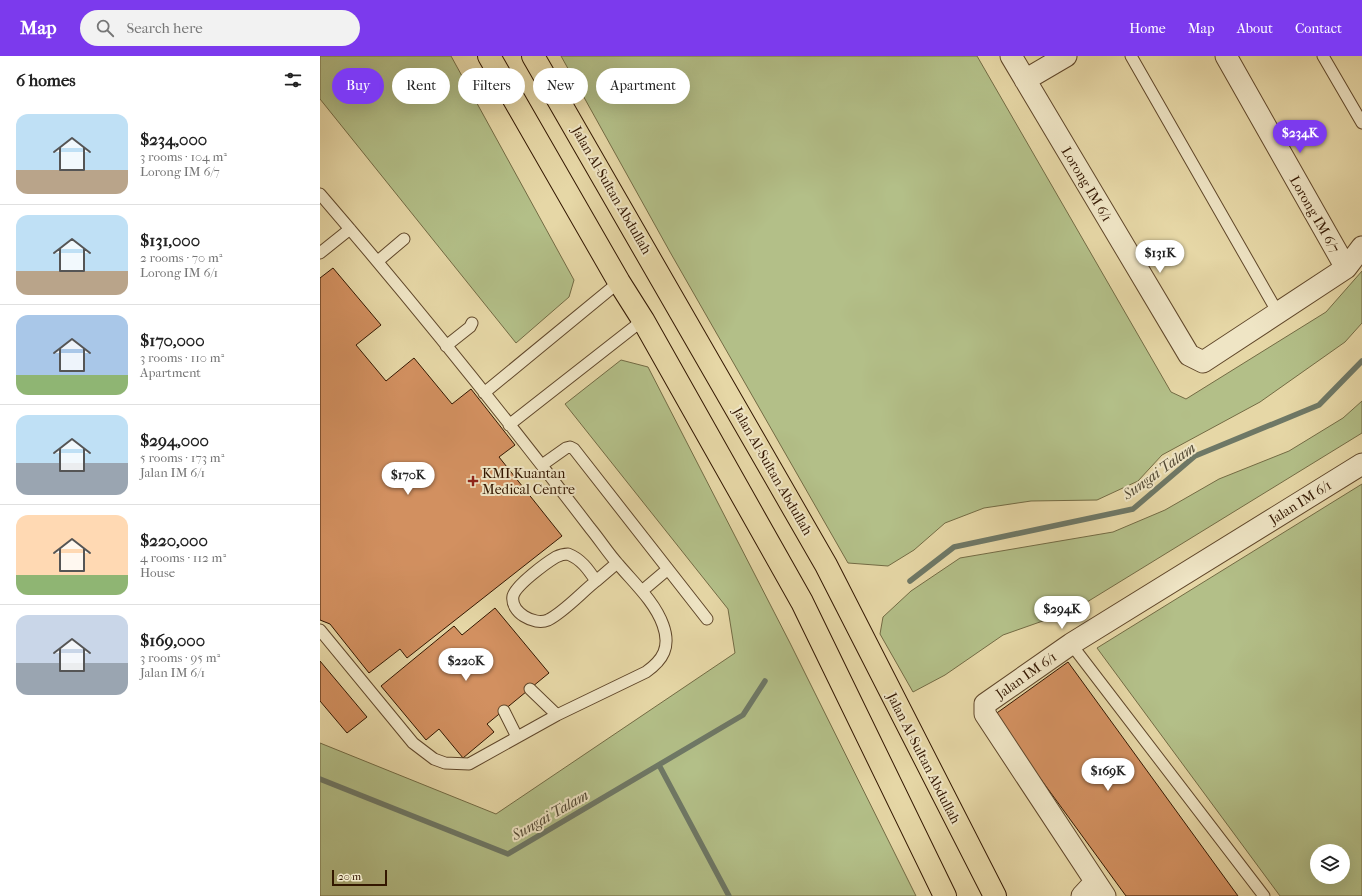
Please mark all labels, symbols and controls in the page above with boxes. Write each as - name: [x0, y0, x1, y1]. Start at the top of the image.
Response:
- search box: [80, 10, 360, 46]
- text: Map: [20, 17, 56, 39]
- icon: search: [94, 17, 116, 39]
- text: Search here: [126, 19, 203, 37]
- text: Home: [1129, 20, 1166, 37]
- text: Map: [1188, 20, 1215, 37]
- text: About: [1237, 20, 1273, 37]
- text: Contact: [1295, 20, 1342, 37]
- chip: Buy: [332, 68, 384, 104]
- chip: Rent: [392, 68, 450, 104]
- chip: Filters: [458, 68, 525, 104]
- chip: New: [533, 68, 588, 104]
- chip: Apartment: [596, 68, 690, 104]
- icon: filters: [282, 69, 304, 91]
- text: 6 homes: [16, 70, 76, 90]
- pin: $234K: [1272, 120, 1328, 154]
- street label: Jalan Al-Sultan Abdullah: [567, 122, 655, 257]
- text: $234K: [1282, 125, 1318, 140]
- text: $234,000: [140, 129, 207, 149]
- icon: home: [48, 130, 96, 178]
- street label: Lorong IM 6/1: [1058, 144, 1116, 225]
- text: 3 rooms · 104 m²: [140, 149, 227, 164]
- text: Lorong IM 6/7: [140, 164, 220, 179]
- street label: Lorong IM 6/7: [1286, 173, 1344, 256]
- text: $131,000: [140, 230, 200, 250]
- icon: home: [48, 231, 96, 279]
- pin: $131K: [1132, 240, 1188, 274]
- text: $131K: [1144, 245, 1176, 260]
- text: 2 rooms · 70 m²: [140, 250, 223, 265]
- text: Lorong IM 6/1: [140, 265, 218, 280]
- text: $170,000: [140, 330, 205, 350]
- icon: home: [48, 331, 96, 379]
- text: 3 rooms · 110 m²: [140, 350, 224, 365]
- text: Apartment: [140, 365, 201, 380]
- street label: Jalan Al-Sultan Abdullah: [728, 403, 816, 538]
- text: $294,000: [140, 430, 209, 450]
- icon: home: [48, 431, 96, 479]
- water label: Sungai Talam: [1118, 439, 1199, 504]
- text: 5 rooms · 173 m²: [140, 450, 224, 465]
- pin: $170K: [380, 462, 436, 496]
- text: Jalan IM 6/1: [140, 465, 205, 480]
- place label: KMI Kuantan Medical Centre: [482, 465, 575, 498]
- text: $170K: [391, 467, 425, 482]
- marker: KMI Kuantan Medical Centre: [467, 475, 479, 487]
- street label: Jalan IM 6/1: [1265, 477, 1335, 529]
- text: $220,000: [140, 530, 208, 550]
- icon: home: [48, 531, 96, 579]
- text: 4 rooms · 112 m²: [140, 550, 226, 565]
- text: House: [140, 565, 175, 580]
- pin: $294K: [1034, 596, 1090, 630]
- text: $294K: [1043, 601, 1081, 616]
- text: $169,000: [140, 630, 205, 650]
- icon: home: [48, 631, 96, 679]
- pin: $220K: [438, 648, 494, 682]
- street label: Jalan IM 6/1: [992, 648, 1060, 703]
- text: 3 rooms · 95 m²: [140, 650, 220, 665]
- text: $220K: [447, 653, 485, 668]
- text: Jalan IM 6/1: [140, 665, 205, 680]
- street label: Jalan Al-Sultan Abdullah: [883, 689, 964, 827]
- pin: $169K: [1080, 758, 1136, 792]
- text: $169K: [1090, 763, 1126, 778]
- water label: Sungai Talam: [507, 786, 592, 845]
- map controls: [1310, 844, 1350, 884]
- button: layers: [1310, 844, 1350, 884]
- scale bar: [332, 868, 387, 887]
- text: 20 m: [338, 870, 361, 883]

